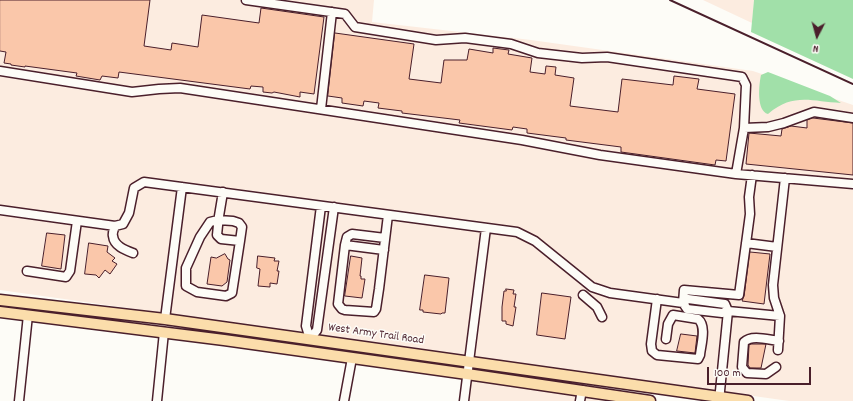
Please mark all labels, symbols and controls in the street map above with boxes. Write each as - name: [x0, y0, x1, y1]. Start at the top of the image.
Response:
- north arrow: [797, 16, 837, 56]
- text: N: [812, 40, 819, 56]
- street label: West Army Trail Road: [327, 321, 425, 349]
- scale bar: [709, 359, 813, 385]
- text: 100 m: [714, 365, 741, 382]

